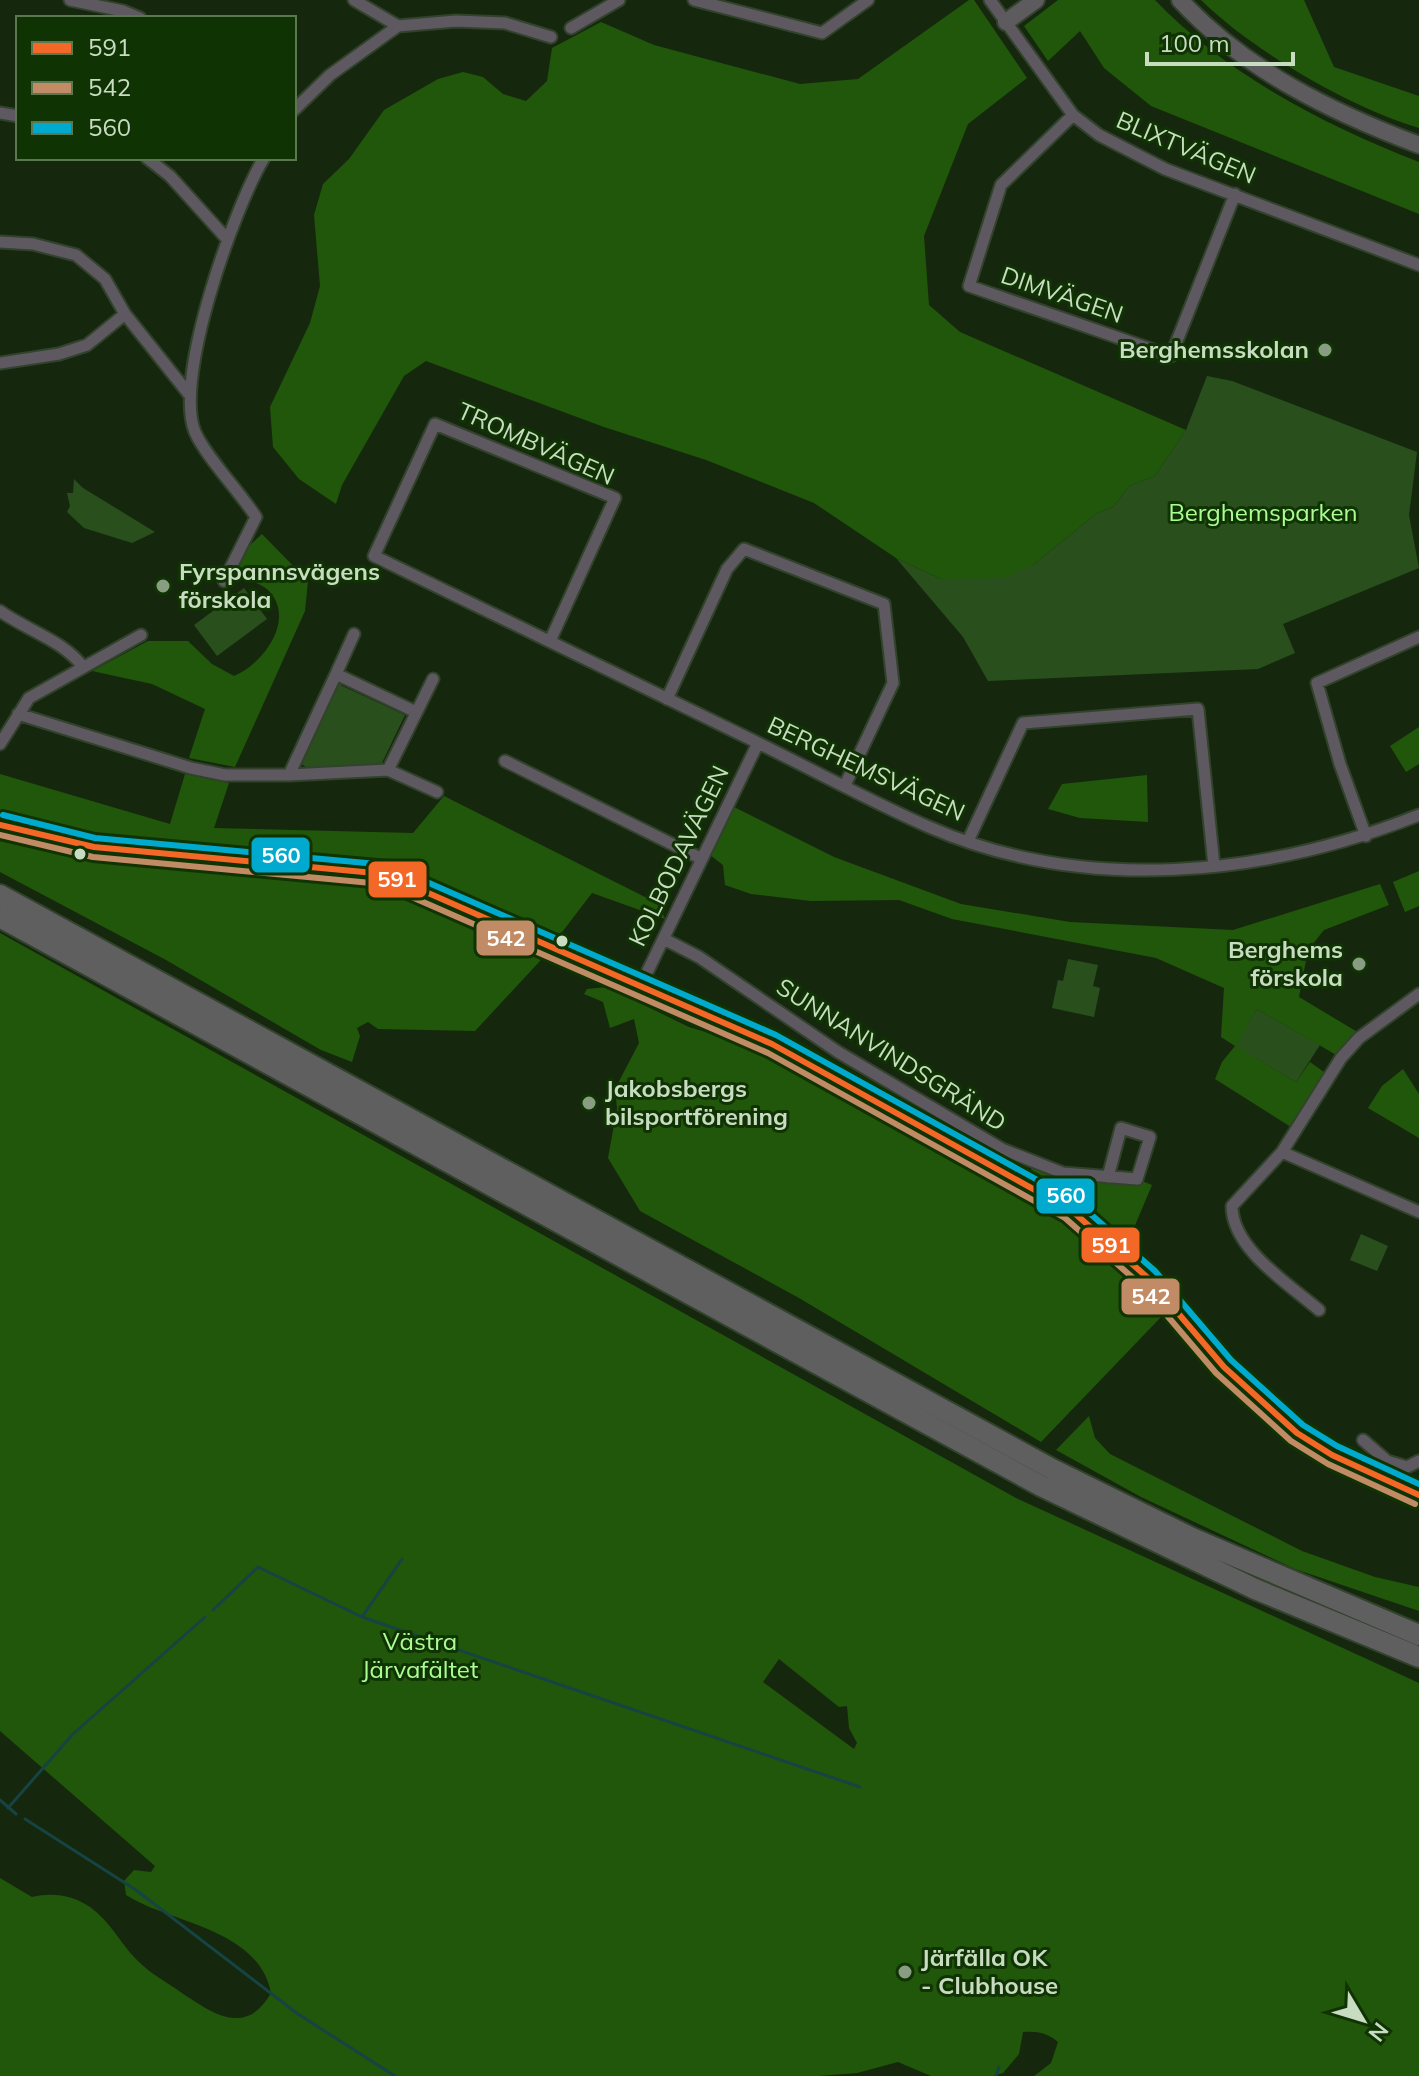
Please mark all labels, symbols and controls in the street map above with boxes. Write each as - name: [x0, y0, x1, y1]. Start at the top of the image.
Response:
- legend: [16, 16, 296, 160]
- scale bar: [1147, 16, 1293, 66]
- text: 100 m: [1159, 28, 1230, 58]
- text: 591: [88, 32, 131, 62]
- text: 542: [88, 72, 131, 102]
- street label: BLIXTVÄGEN: [1112, 104, 1261, 190]
- text: 560: [88, 112, 131, 142]
- street label: DIMVÄGEN: [997, 259, 1127, 329]
- place label: Berghemsskolan: [1119, 334, 1309, 364]
- marker: Berghemsskolan: [1316, 341, 1334, 359]
- street label: TROMBVÄGEN: [453, 395, 620, 491]
- park label: Berghemsparken: [1168, 497, 1358, 527]
- place label: Fyrspannsvägens förskola: [179, 556, 380, 614]
- marker: Fyrspannsvägens förskola: [154, 577, 172, 595]
- street label: BERGHEMSVÄGEN: [763, 709, 970, 827]
- street label: KOLBODAVÄGEN: [621, 760, 735, 951]
- line badge: 560: [250, 836, 311, 874]
- text: 560: [261, 841, 301, 869]
- unlabelled marker: [72, 846, 88, 862]
- line badge: 591: [367, 860, 428, 899]
- text: 591: [377, 865, 417, 893]
- line badge: 542: [475, 919, 536, 957]
- text: 542: [486, 924, 526, 952]
- unlabelled marker: [554, 933, 570, 949]
- place label: Berghems förskola: [1228, 934, 1343, 992]
- marker: Berghems förskola: [1350, 955, 1368, 973]
- street label: SUNNANVINDSGRÄND: [771, 971, 1012, 1137]
- place label: Jakobsbergs bilsportförening: [605, 1073, 788, 1131]
- marker: Jakobsbergs bilsportförening: [580, 1094, 598, 1112]
- line badge: 560: [1035, 1177, 1096, 1215]
- text: 560: [1046, 1181, 1086, 1209]
- line badge: 591: [1080, 1226, 1141, 1264]
- text: 591: [1091, 1231, 1131, 1259]
- line badge: 542: [1120, 1277, 1181, 1316]
- text: 542: [1131, 1282, 1171, 1310]
- park label: Västra Järvafältet: [362, 1626, 478, 1684]
- place label: Järfälla OK - Clubhouse: [921, 1942, 1058, 2000]
- marker: Järfälla OK - Clubhouse: [896, 1963, 914, 1981]
- north arrow: [1323, 1980, 1403, 2060]
- text: N: [1363, 2017, 1395, 2047]

